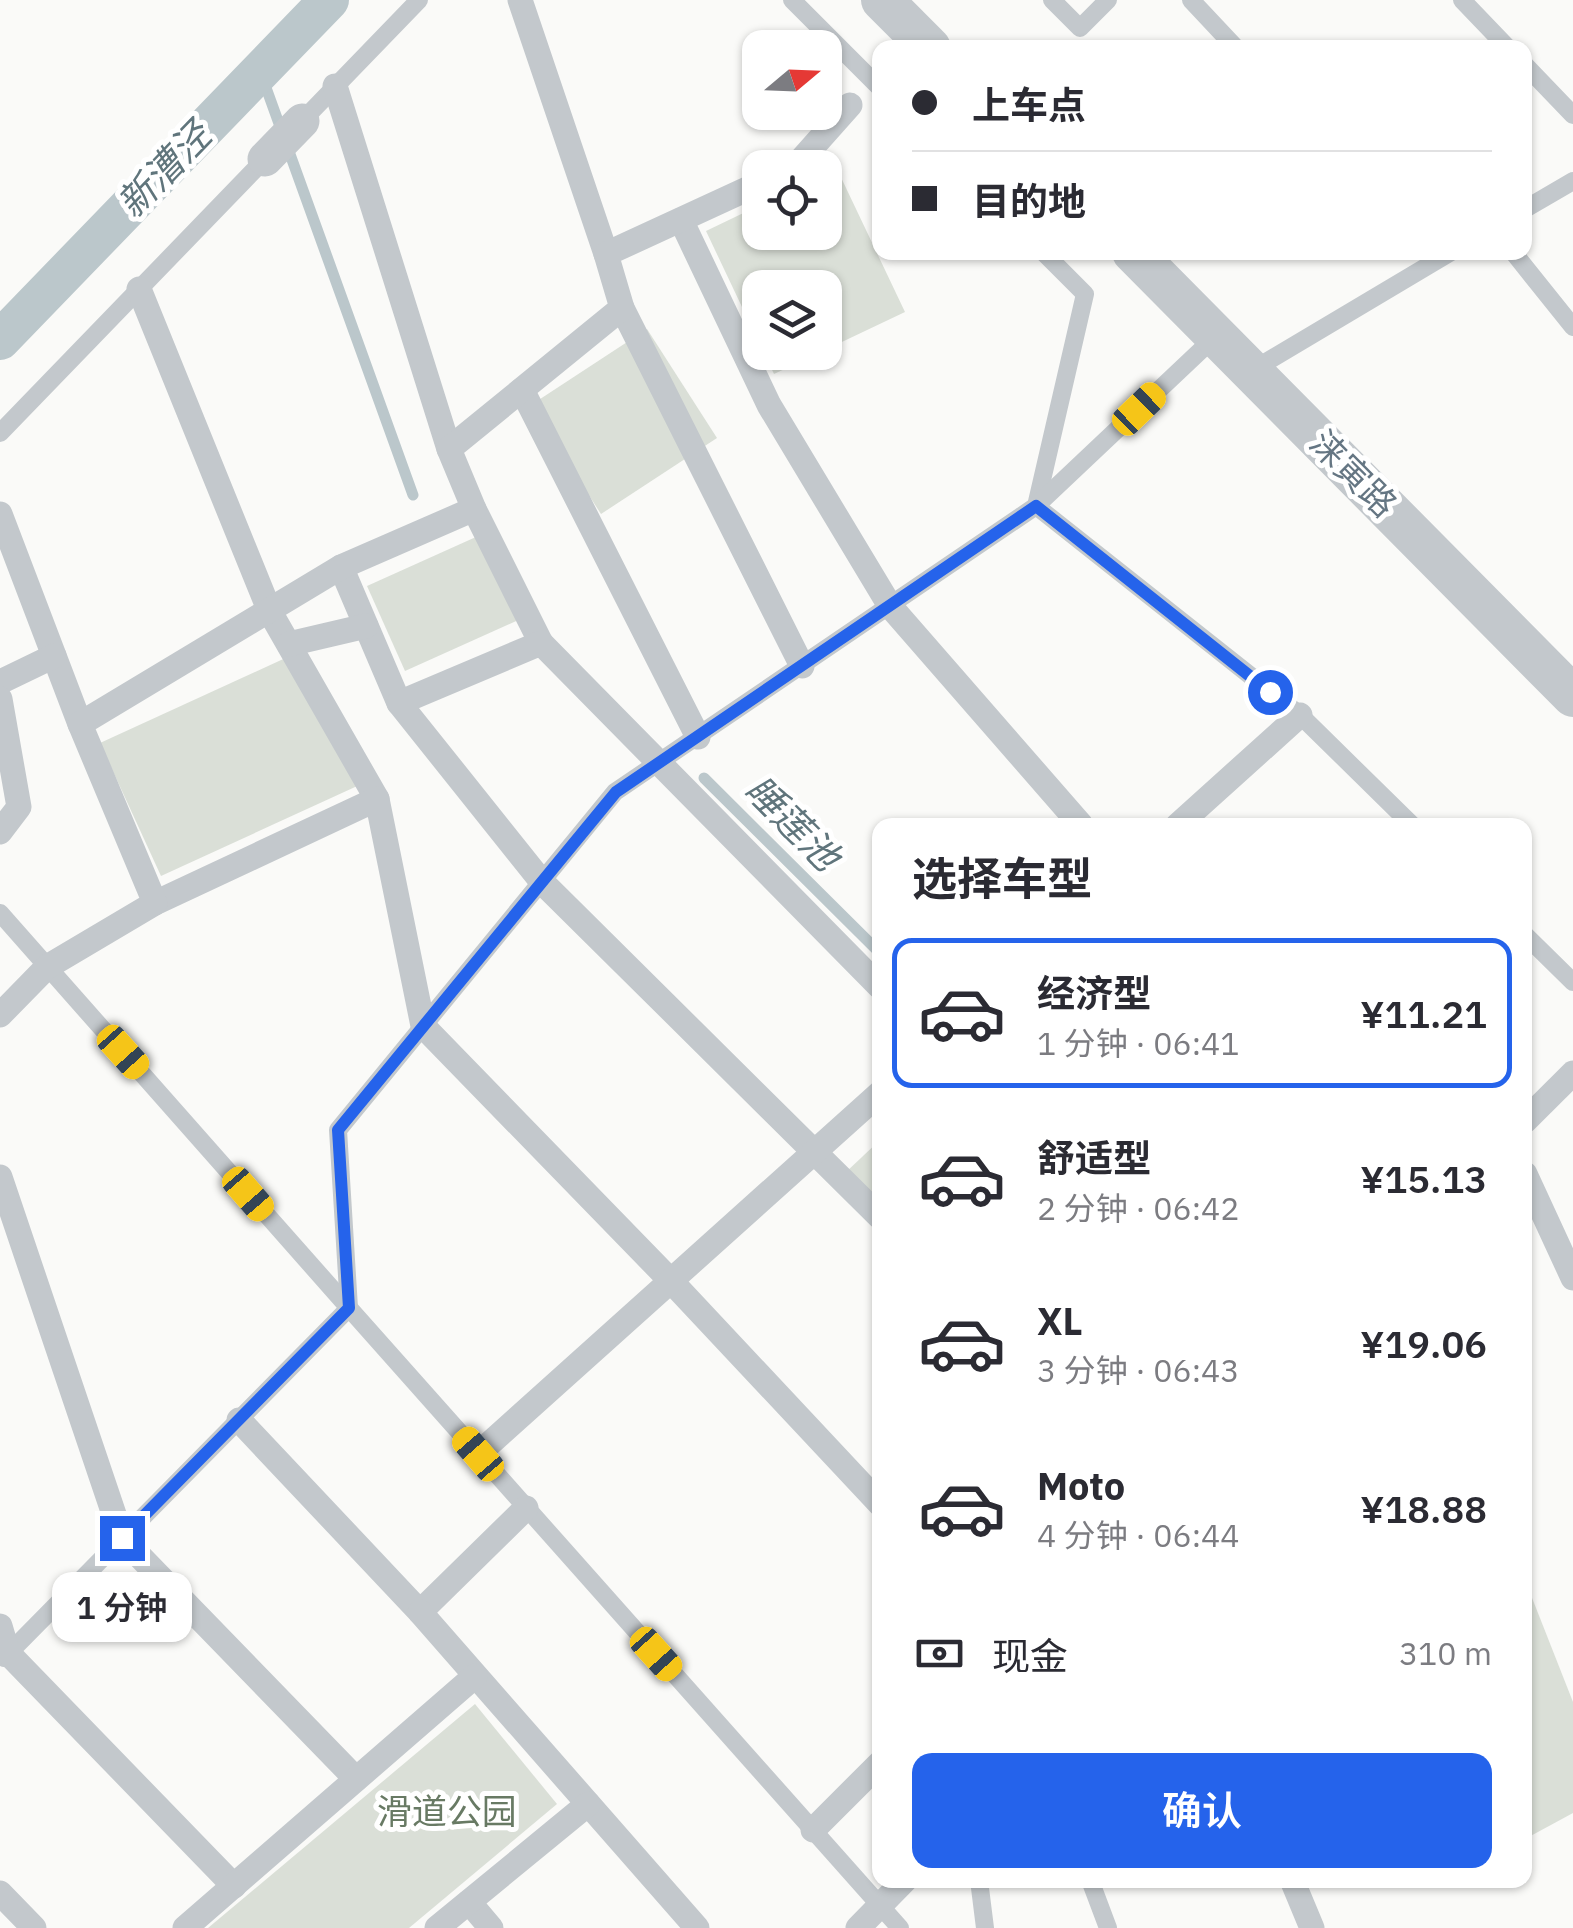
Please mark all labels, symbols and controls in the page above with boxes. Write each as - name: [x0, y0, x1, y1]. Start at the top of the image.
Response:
- north arrow: [742, 30, 842, 130]
- map controls: [742, 30, 842, 370]
- text: 上车点: [972, 80, 1086, 129]
- water label: 新漕泾: [106, 109, 222, 227]
- button: locate: [742, 150, 842, 250]
- text: 目的地: [972, 176, 1086, 225]
- button: layers: [742, 270, 842, 370]
- car: [1107, 377, 1171, 441]
- street label: 涞寅路: [1300, 420, 1407, 527]
- route start: [1248, 670, 1293, 715]
- water label: 睡莲池: [735, 764, 854, 882]
- text: 选择车型: [912, 849, 1092, 907]
- icon: car: [917, 968, 1007, 1058]
- text: 经济型: [1037, 968, 1151, 1017]
- text: ¥11.21: [1360, 989, 1487, 1038]
- car: [92, 1020, 154, 1084]
- text: 1 分钟 · 06:41: [1037, 1022, 1239, 1064]
- icon: car: [917, 1133, 1007, 1223]
- text: 舒适型: [1037, 1133, 1151, 1182]
- text: ¥15.13: [1360, 1154, 1487, 1203]
- car: [217, 1162, 279, 1226]
- text: 2 分钟 · 06:42: [1037, 1187, 1239, 1229]
- text: XL: [1037, 1296, 1083, 1345]
- icon: car: [917, 1298, 1007, 1388]
- text: ¥19.06: [1360, 1319, 1487, 1368]
- text: 3 分钟 · 06:43: [1037, 1349, 1239, 1391]
- car: [447, 1422, 509, 1486]
- text: Moto: [1037, 1461, 1125, 1510]
- icon: car: [917, 1463, 1007, 1553]
- text: ¥18.88: [1360, 1484, 1487, 1533]
- text: 4 分钟 · 06:44: [1037, 1514, 1239, 1556]
- route end: [100, 1516, 145, 1561]
- callout: 1 分钟: [52, 1573, 192, 1643]
- text: 1 分钟: [77, 1586, 167, 1628]
- car: [625, 1622, 687, 1686]
- icon: cash: [912, 1626, 967, 1681]
- text: 现金: [992, 1631, 1068, 1680]
- text: 310 m: [1399, 1632, 1492, 1674]
- button: 确认: [912, 1753, 1492, 1868]
- park label: 滑道公园: [377, 1788, 517, 1834]

